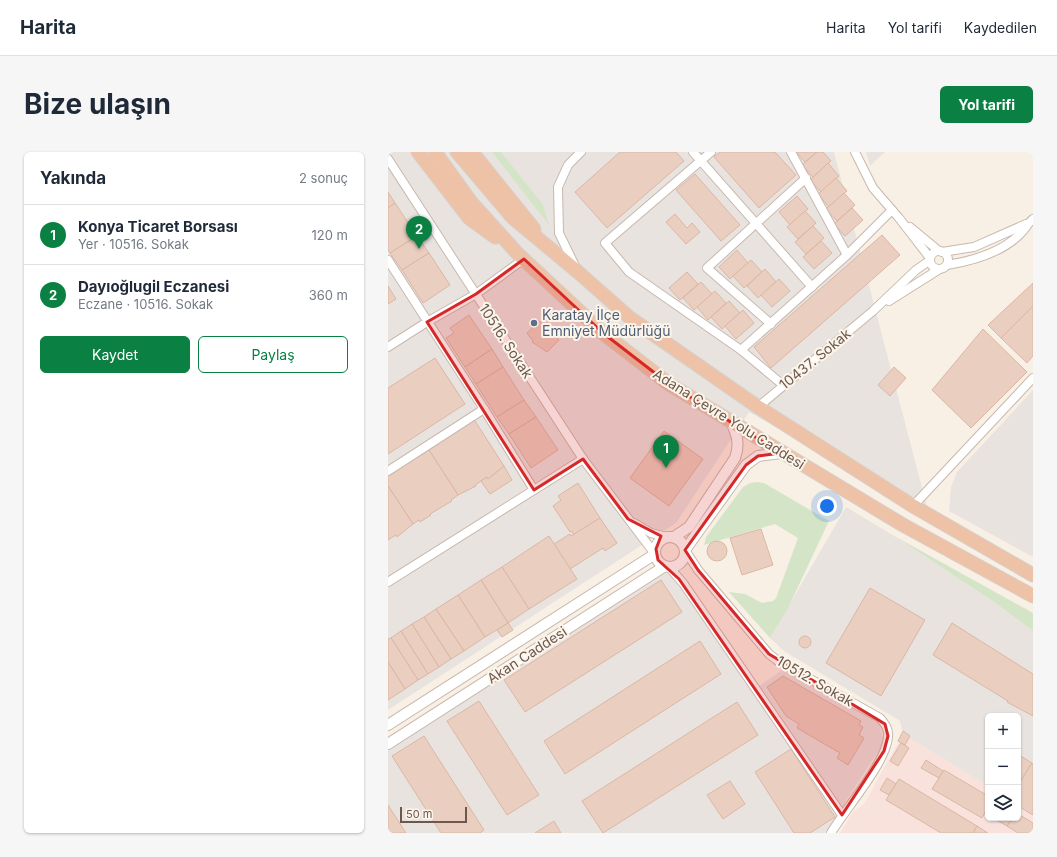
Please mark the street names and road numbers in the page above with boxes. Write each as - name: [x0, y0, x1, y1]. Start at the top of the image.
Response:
- street label: 10516. Sokak: [476, 300, 537, 381]
- street label: 10437. Sokak: [776, 324, 854, 393]
- street label: Adana Çevre Yolu Caddesi: [650, 365, 808, 472]
- street label: Akan Caddesi: [484, 623, 570, 687]
- street label: 10512. Sokak: [774, 652, 857, 710]

